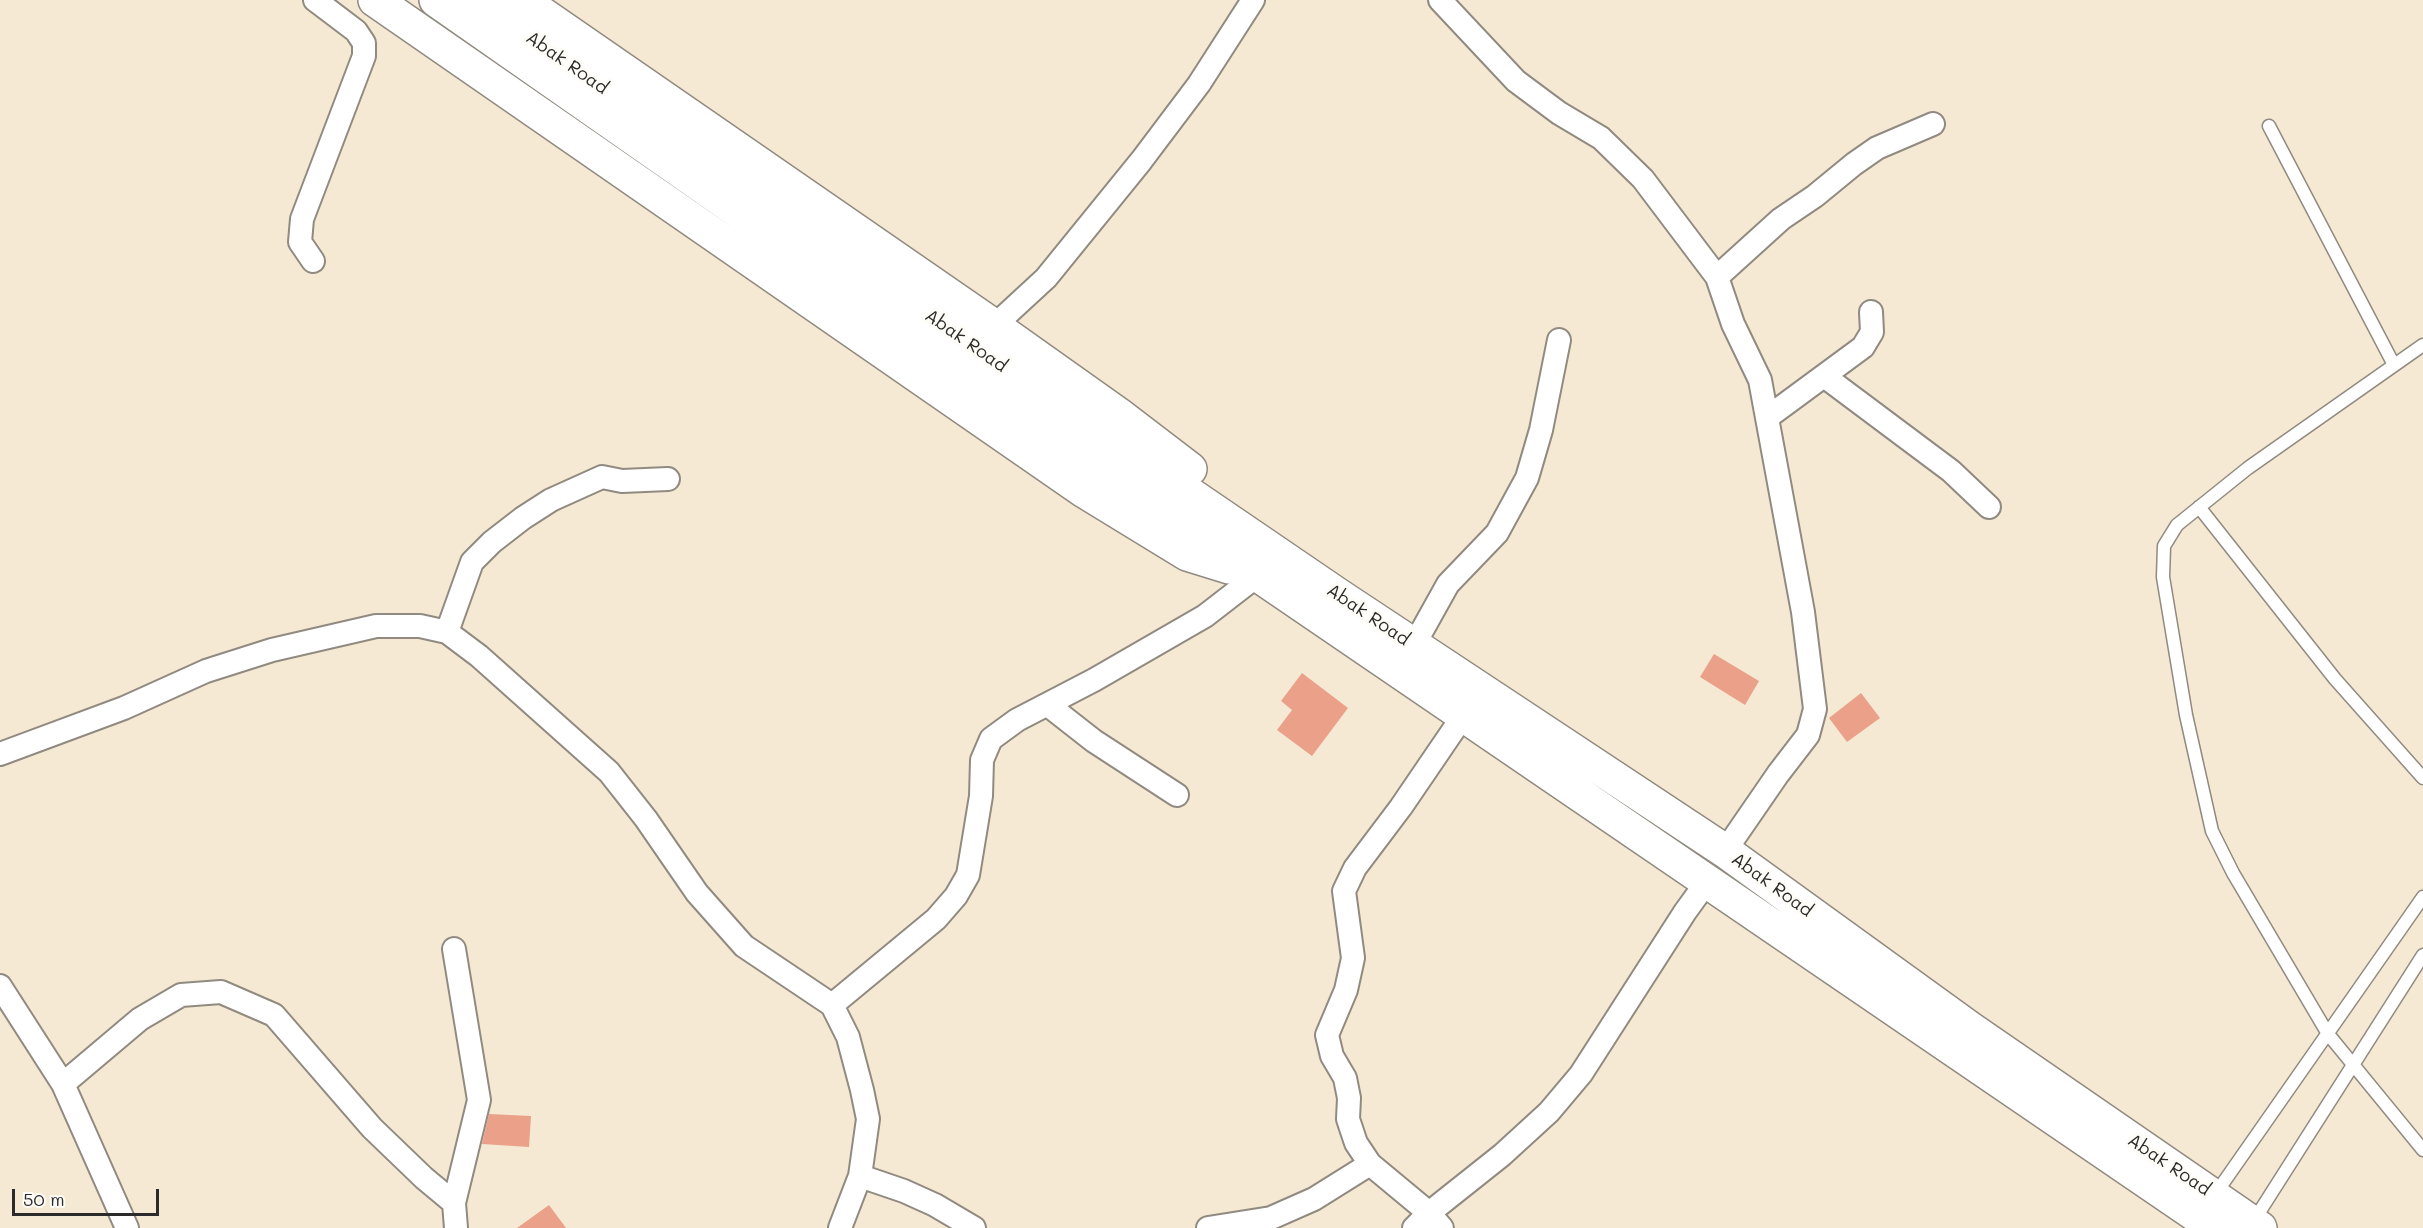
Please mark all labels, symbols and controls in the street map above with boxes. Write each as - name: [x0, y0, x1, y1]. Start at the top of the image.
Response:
- street label: Abak Road: [522, 27, 612, 99]
- street label: Abak Road: [921, 305, 1011, 377]
- street label: Abak Road: [1322, 579, 1414, 651]
- street label: Abak Road: [1727, 848, 1817, 922]
- street label: Abak Road: [2123, 1129, 2215, 1201]
- scale bar: [15, 1177, 162, 1215]
- text: 50 m: [23, 1187, 65, 1211]

